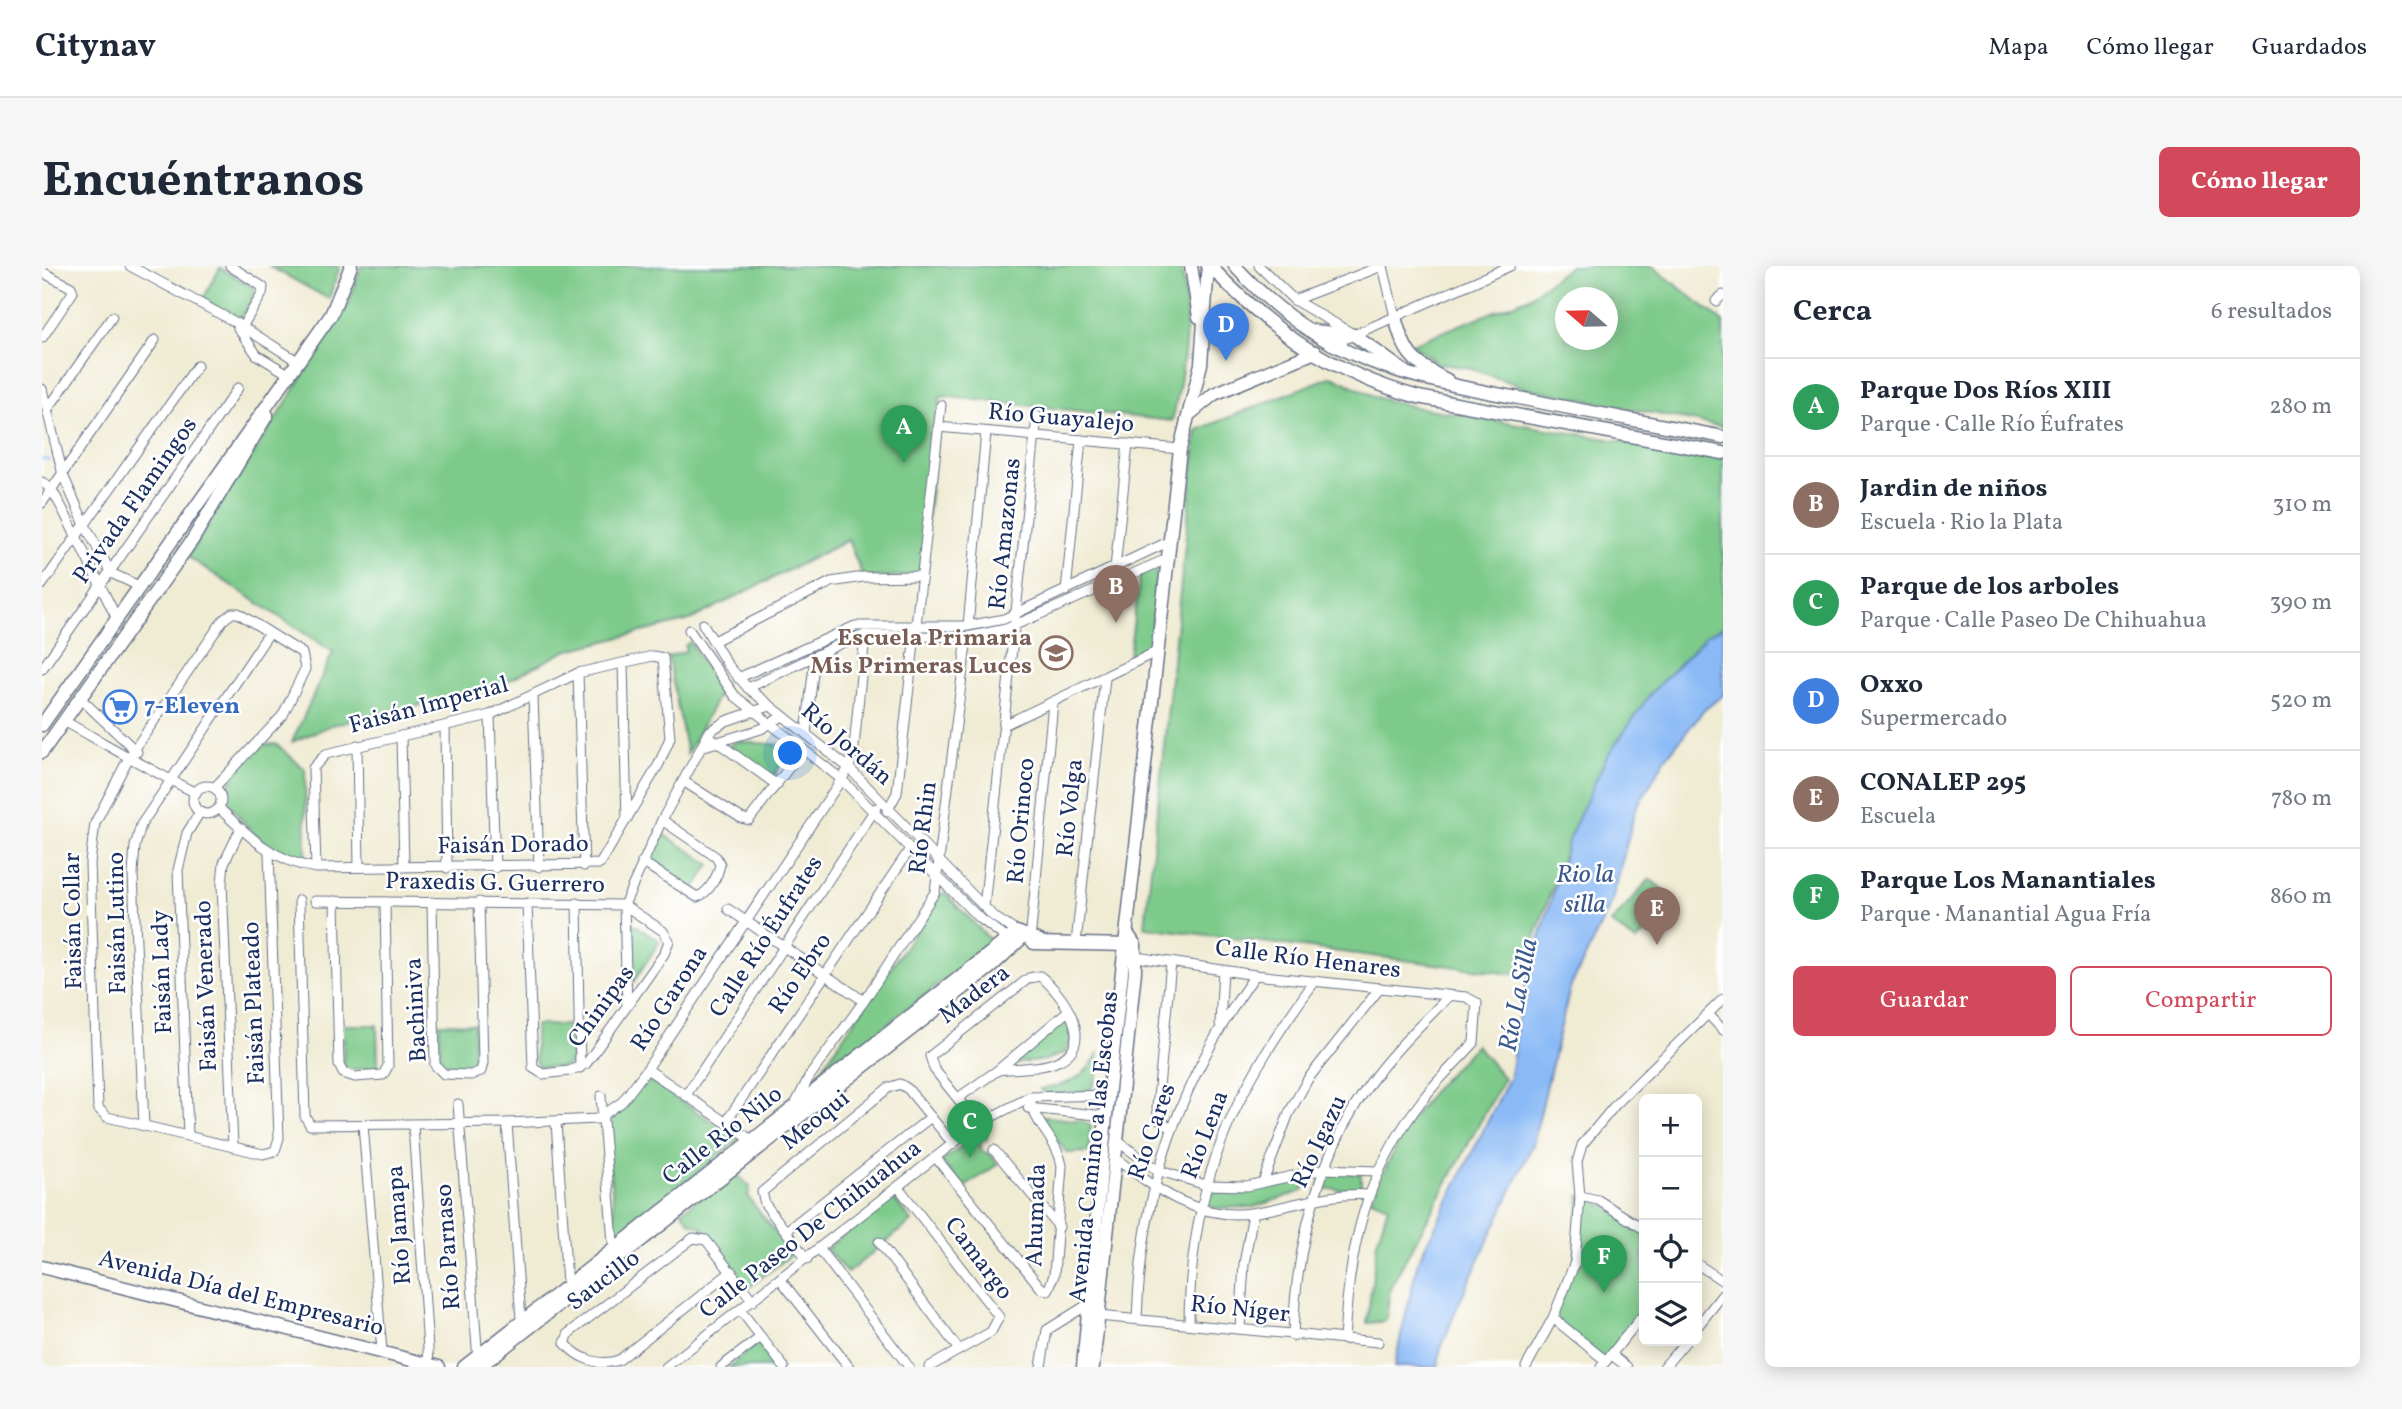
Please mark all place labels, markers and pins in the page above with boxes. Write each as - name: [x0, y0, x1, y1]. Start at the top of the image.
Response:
- pin: D: [1203, 303, 1249, 361]
- pin: A: [881, 405, 927, 463]
- pin: B: [1093, 565, 1139, 623]
- place label: Escuela Primaria Mis Primeras Luces: [810, 622, 1032, 684]
- school or university icon: Escuela Primaria Mis Primeras Luces: [1037, 634, 1075, 672]
- supermarket icon: 7-Eleven: [101, 688, 139, 726]
- place label: 7-Eleven: [144, 690, 240, 724]
- pin: E: [1634, 887, 1680, 945]
- pin: C: [947, 1100, 993, 1158]
- pin: F: [1581, 1235, 1627, 1293]

